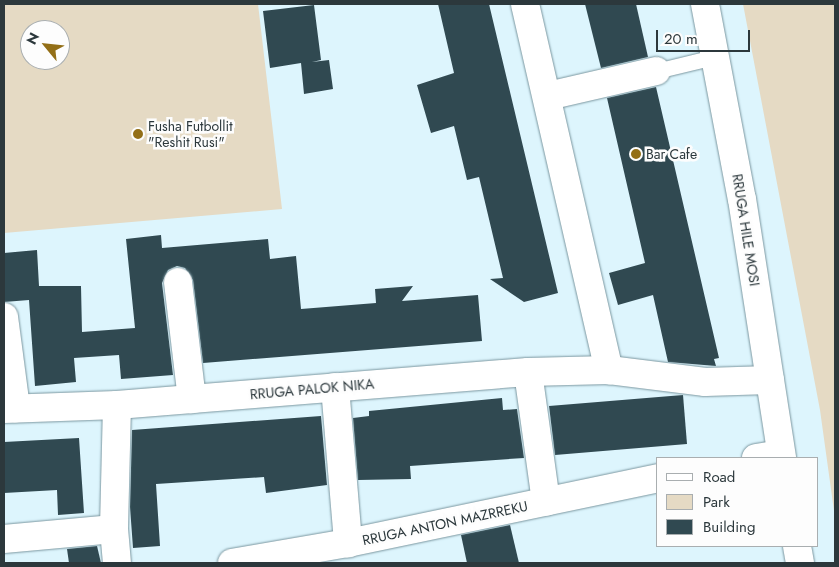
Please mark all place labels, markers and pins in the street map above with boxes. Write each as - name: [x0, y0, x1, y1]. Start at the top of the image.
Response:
- place label: Fusha Futbollit "Reshit Rusi": [148, 118, 232, 150]
- marker: Fusha Futbollit "Reshit Rusi": [132, 128, 144, 140]
- place label: Bar Cafe: [646, 146, 697, 162]
- marker: Bar Cafe: [630, 148, 642, 160]

